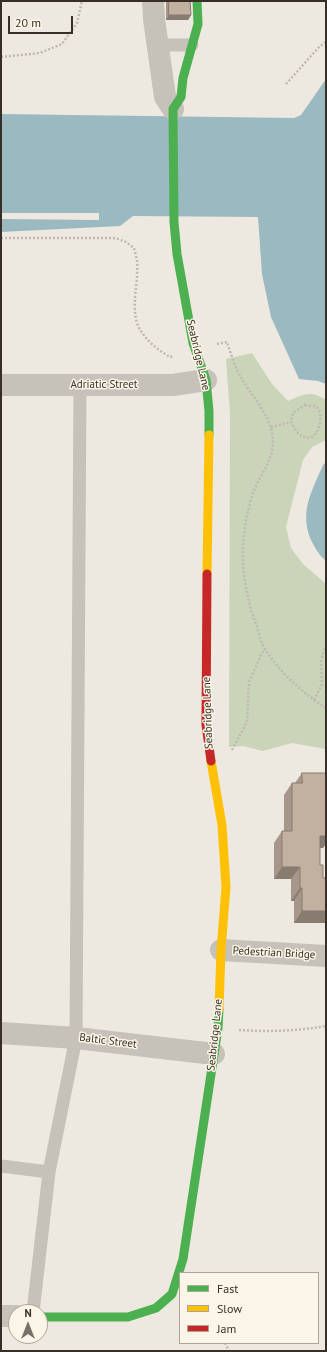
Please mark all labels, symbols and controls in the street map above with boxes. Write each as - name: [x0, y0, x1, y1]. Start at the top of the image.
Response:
- scale bar: [10, 8, 75, 34]
- text: 20 m: [15, 15, 41, 30]
- street label: Seabridge Lane: [183, 318, 213, 392]
- street label: Adriatic Street: [70, 378, 138, 392]
- street label: Seabridge Lane: [200, 677, 216, 749]
- street label: Pedestrian Bridge: [232, 944, 316, 962]
- street label: Seabridge Lane: [205, 998, 225, 1072]
- street label: Baltic Street: [79, 1031, 137, 1051]
- legend: [179, 1272, 319, 1344]
- text: Fast: [217, 1281, 238, 1296]
- text: Slow: [217, 1301, 242, 1316]
- north arrow: [8, 1304, 48, 1344]
- text: N: [24, 1306, 32, 1320]
- text: Jam: [217, 1321, 236, 1336]

